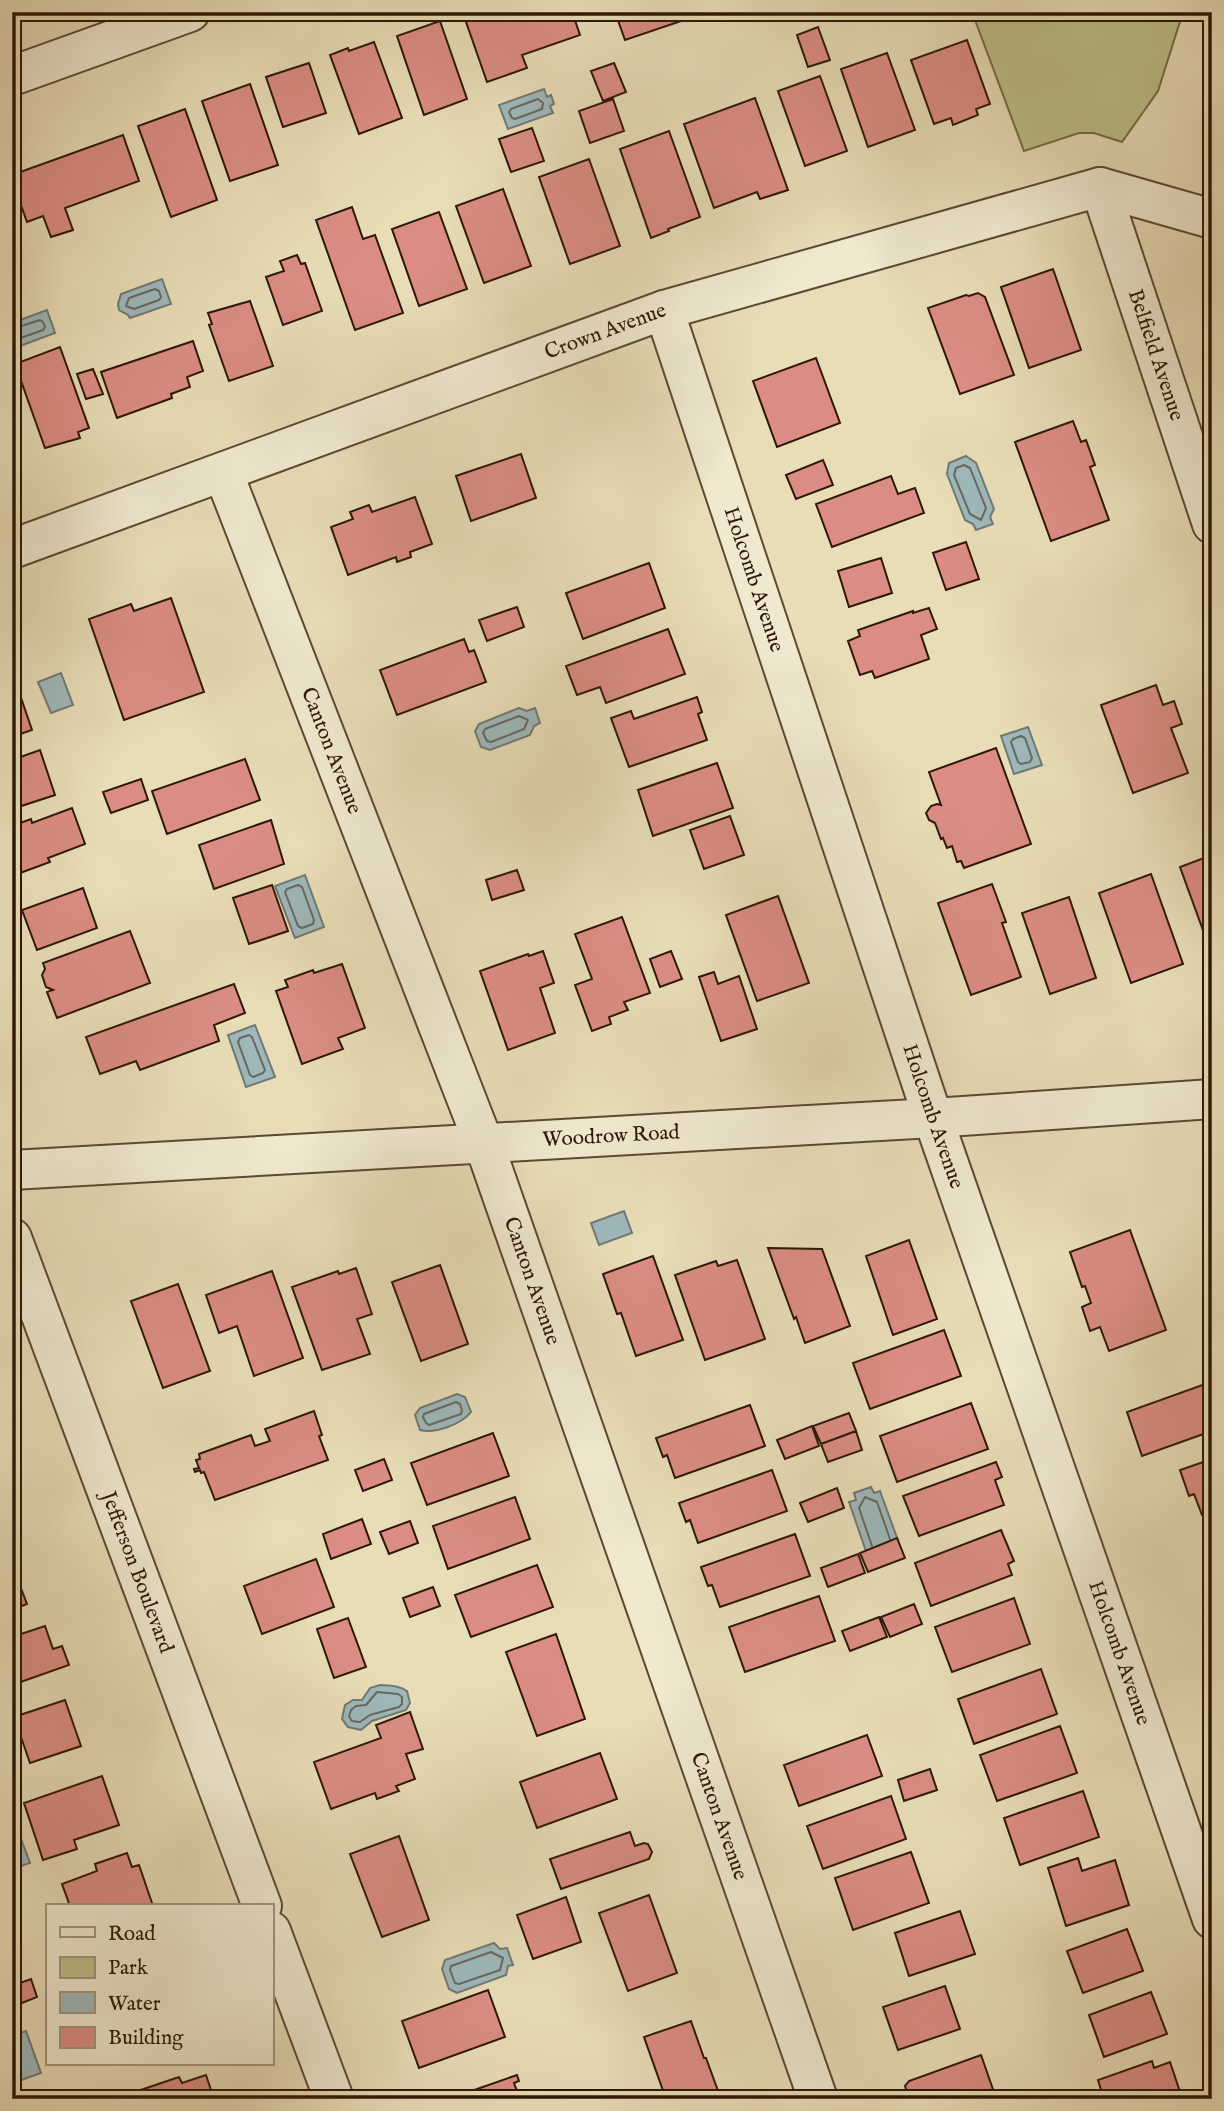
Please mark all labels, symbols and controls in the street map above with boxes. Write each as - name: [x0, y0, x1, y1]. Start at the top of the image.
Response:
- street label: Belfield Avenue: [1121, 286, 1190, 425]
- street label: Crown Avenue: [541, 297, 670, 366]
- street label: Holcomb Avenue: [717, 503, 791, 656]
- street label: Canton Avenue: [294, 684, 368, 818]
- street label: Holcomb Avenue: [896, 1040, 970, 1193]
- street label: Woodrow Road: [542, 1119, 681, 1154]
- street label: Canton Avenue: [497, 1213, 567, 1349]
- street label: Jefferson Boulevard: [94, 1486, 180, 1658]
- street label: Holcomb Avenue: [1082, 1577, 1157, 1729]
- street label: Canton Avenue: [684, 1749, 754, 1884]
- legend: [46, 1904, 273, 2066]
- text: Road: [108, 1921, 156, 1948]
- text: Park: [108, 1955, 149, 1982]
- text: Water: [108, 1991, 161, 2018]
- text: Building: [108, 2025, 184, 2052]

